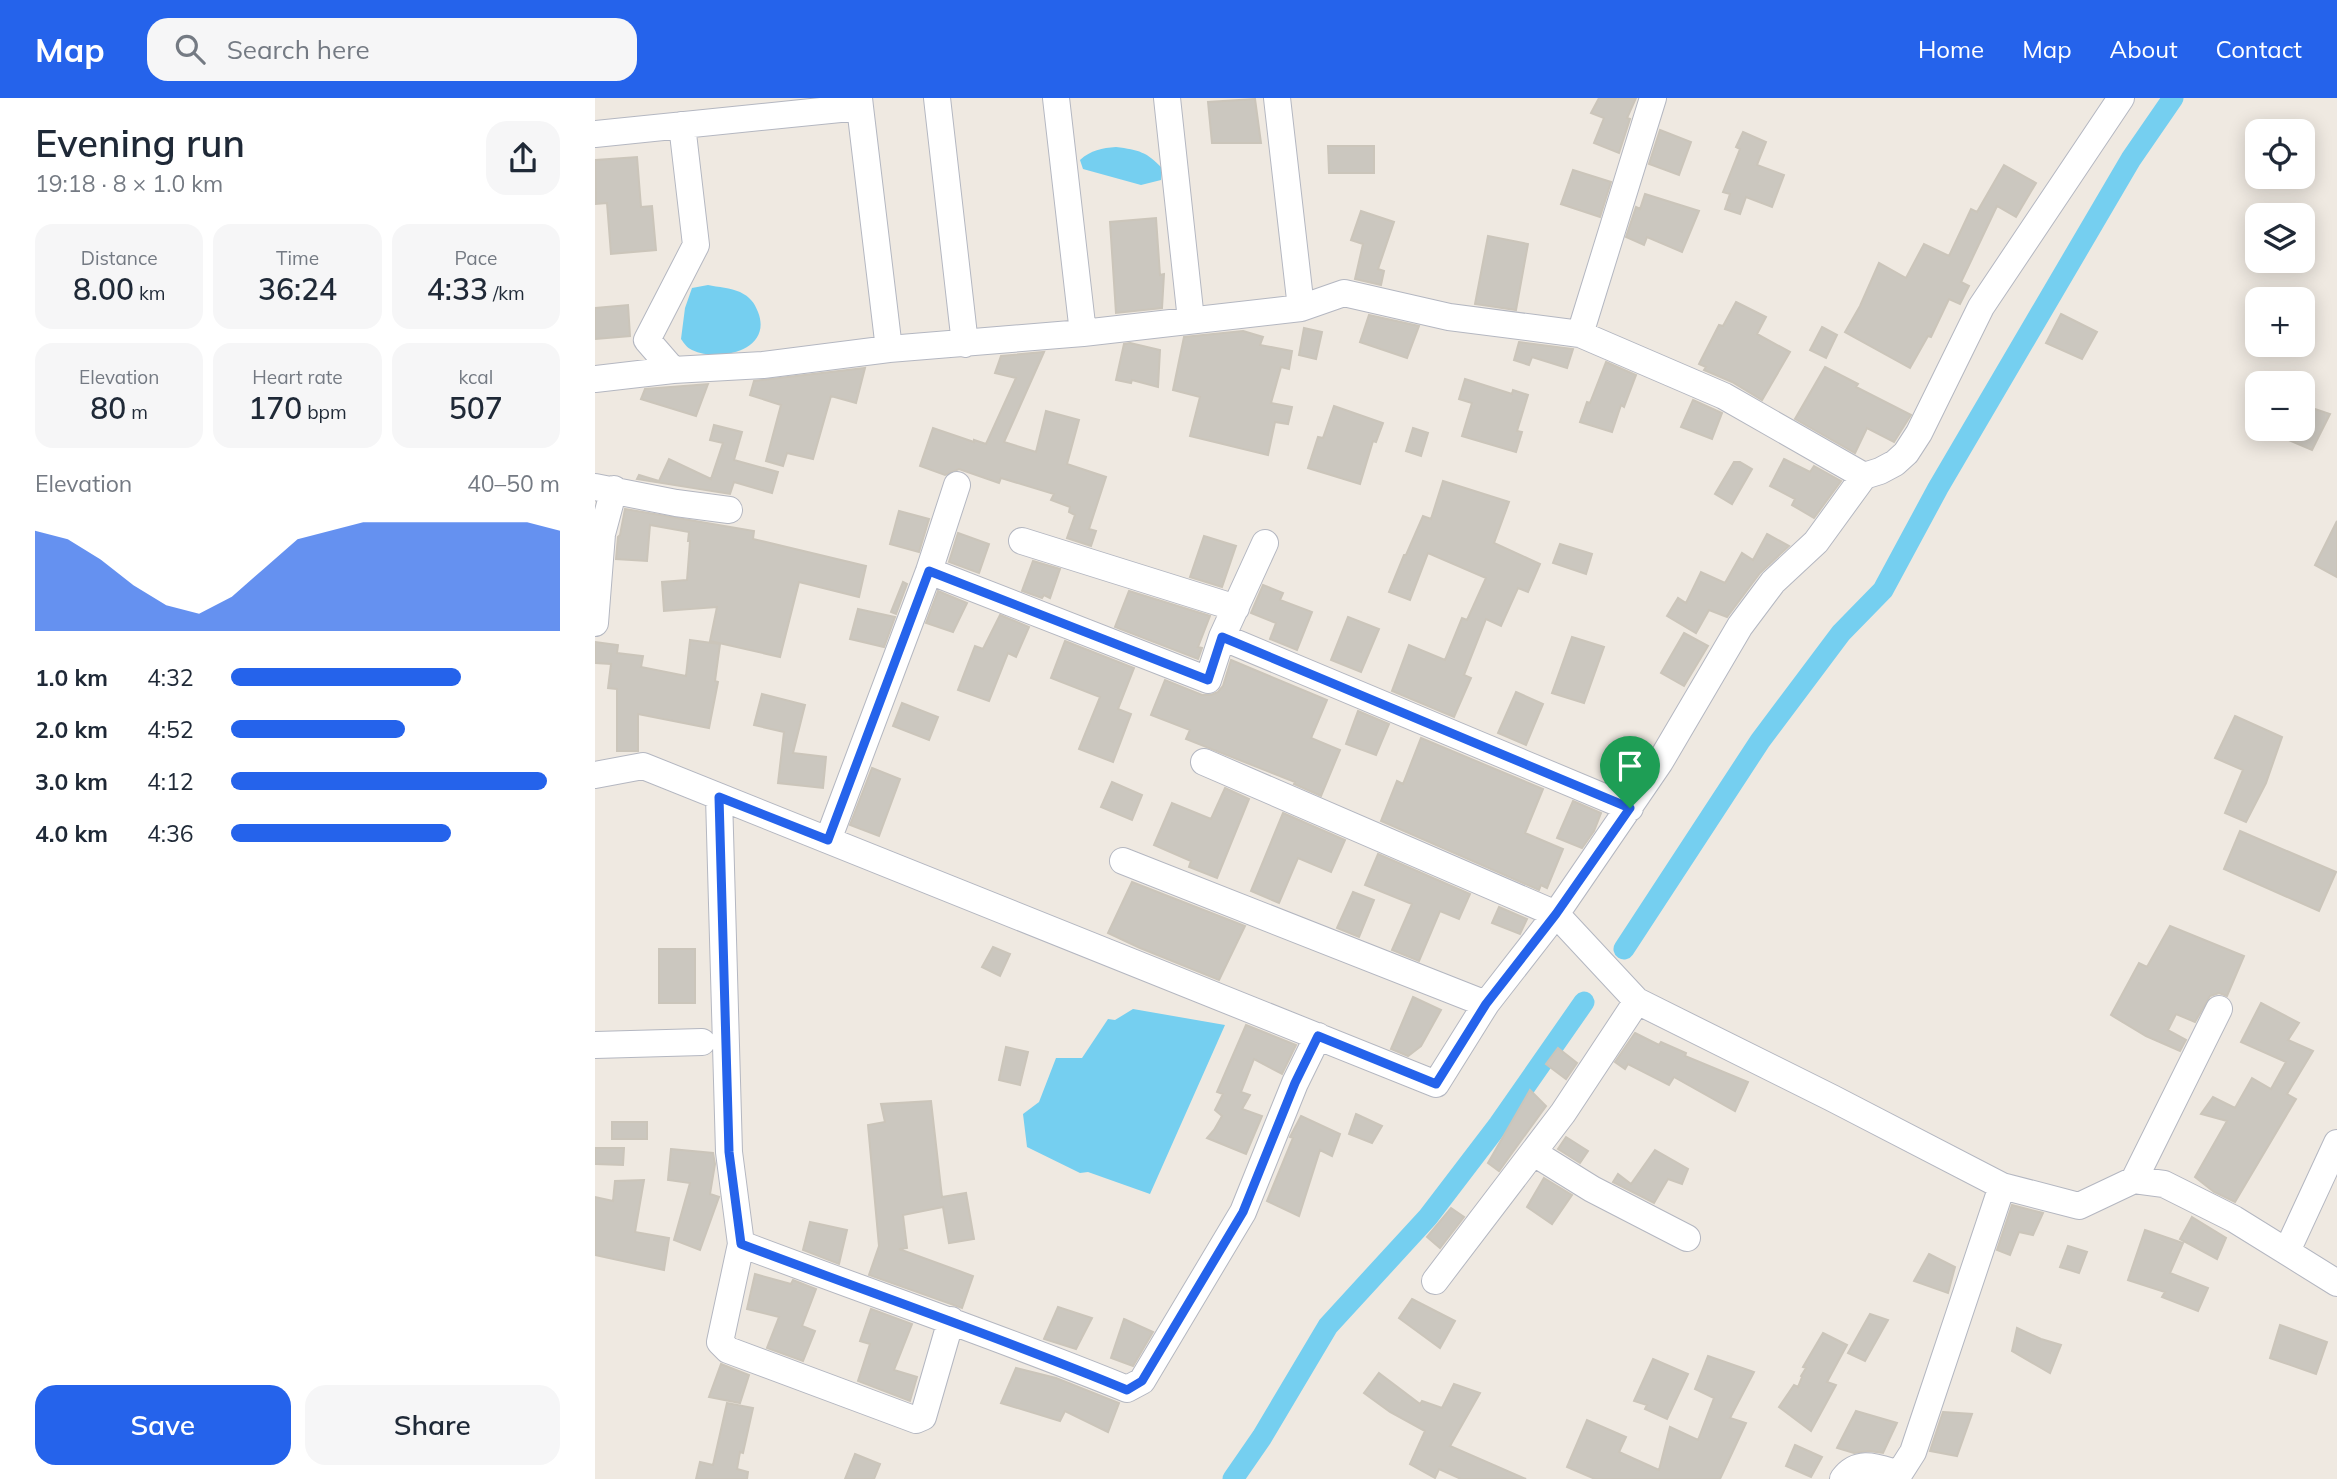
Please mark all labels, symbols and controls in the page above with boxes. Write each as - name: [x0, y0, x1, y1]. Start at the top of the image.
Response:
- search box: [147, 18, 637, 81]
- text: Map: [35, 29, 105, 70]
- icon: search: [171, 30, 209, 68]
- text: Search here: [227, 33, 370, 66]
- text: Home: [1918, 34, 1984, 64]
- text: Map: [2022, 34, 2072, 64]
- text: About: [2110, 34, 2178, 64]
- text: Contact: [2216, 34, 2302, 64]
- text: Evening run: [35, 119, 245, 167]
- map controls: [2245, 119, 2315, 441]
- button: locate: [2245, 119, 2315, 189]
- button: share: [486, 121, 560, 195]
- text: 19:18 · 8 × 1.0 km: [35, 169, 223, 198]
- button: layers: [2245, 203, 2315, 273]
- text: Distance: [81, 246, 158, 270]
- text: Time: [276, 246, 319, 270]
- text: Pace: [454, 246, 497, 270]
- text: 8.00: [73, 270, 134, 308]
- text: 36:24: [258, 270, 337, 308]
- text: 4:33: [427, 270, 488, 308]
- text: km: [134, 281, 165, 305]
- text: /km: [488, 281, 525, 305]
- button: +: [2245, 287, 2315, 357]
- text: Elevation: [79, 365, 159, 389]
- text: Heart rate: [252, 365, 343, 389]
- text: kcal: [458, 365, 493, 389]
- button: −: [2245, 371, 2315, 441]
- text: 80: [90, 389, 126, 427]
- text: 170: [248, 389, 302, 427]
- text: 507: [449, 389, 503, 427]
- text: m: [126, 400, 148, 424]
- text: bpm: [302, 400, 347, 424]
- text: Elevation: [35, 469, 132, 498]
- text: 40–50 m: [467, 469, 560, 498]
- text: 1.0 km: [35, 663, 108, 692]
- text: 4:32: [147, 663, 194, 692]
- text: 2.0 km: [35, 715, 108, 744]
- text: 4:52: [147, 715, 194, 744]
- pin: [1600, 736, 1660, 808]
- icon: arrive: [1611, 747, 1649, 785]
- text: 3.0 km: [35, 767, 108, 796]
- text: 4:12: [147, 767, 194, 796]
- text: 4.0 km: [35, 819, 108, 848]
- text: 4:36: [147, 819, 194, 848]
- button: Save: [35, 1385, 291, 1465]
- button: Share: [305, 1385, 560, 1465]

